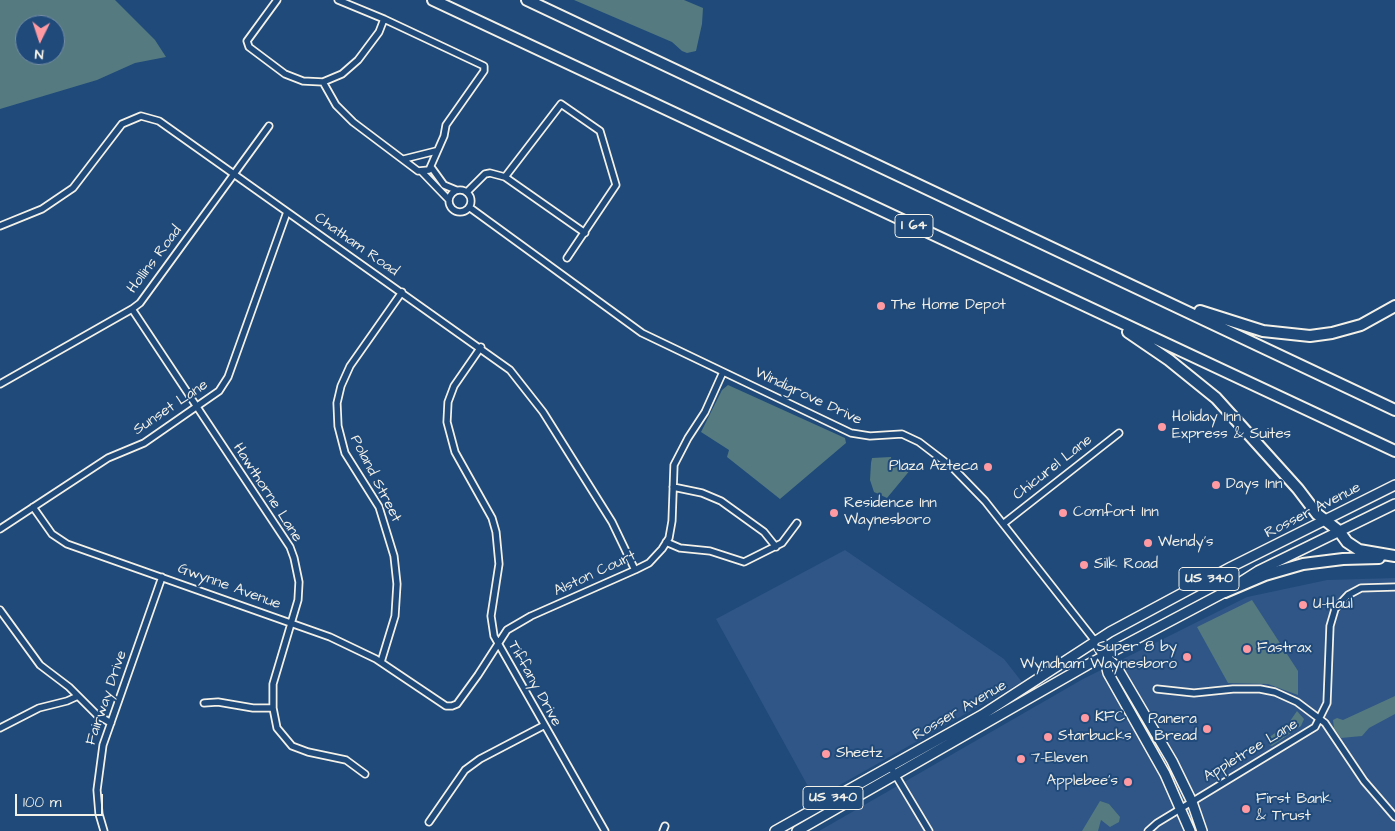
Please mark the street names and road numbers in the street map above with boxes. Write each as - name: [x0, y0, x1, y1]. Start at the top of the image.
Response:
- street label: Chatham Road: [310, 209, 402, 281]
- road number: I 64: [895, 215, 933, 238]
- street label: Hollins Road: [124, 223, 186, 297]
- street label: Windigrove Drive: [751, 364, 865, 430]
- street label: Sunset Lane: [130, 376, 212, 440]
- street label: Chicurel Lane: [1010, 431, 1096, 505]
- street label: Poland Street: [345, 432, 405, 526]
- street label: Hawthorne Lane: [228, 440, 306, 546]
- street label: Rosser Avenue: [1262, 479, 1364, 543]
- street label: Alston Court: [551, 547, 639, 601]
- street label: Gwynne Avenue: [175, 560, 283, 614]
- road number: US 340: [1179, 568, 1239, 590]
- street label: Tiffany Drive: [503, 638, 565, 730]
- street label: Fairway Drive: [82, 648, 132, 748]
- street label: Rosser Avenue: [910, 677, 1010, 745]
- street label: Appletree Lane: [1201, 716, 1301, 786]
- road number: US 340: [803, 786, 863, 810]

